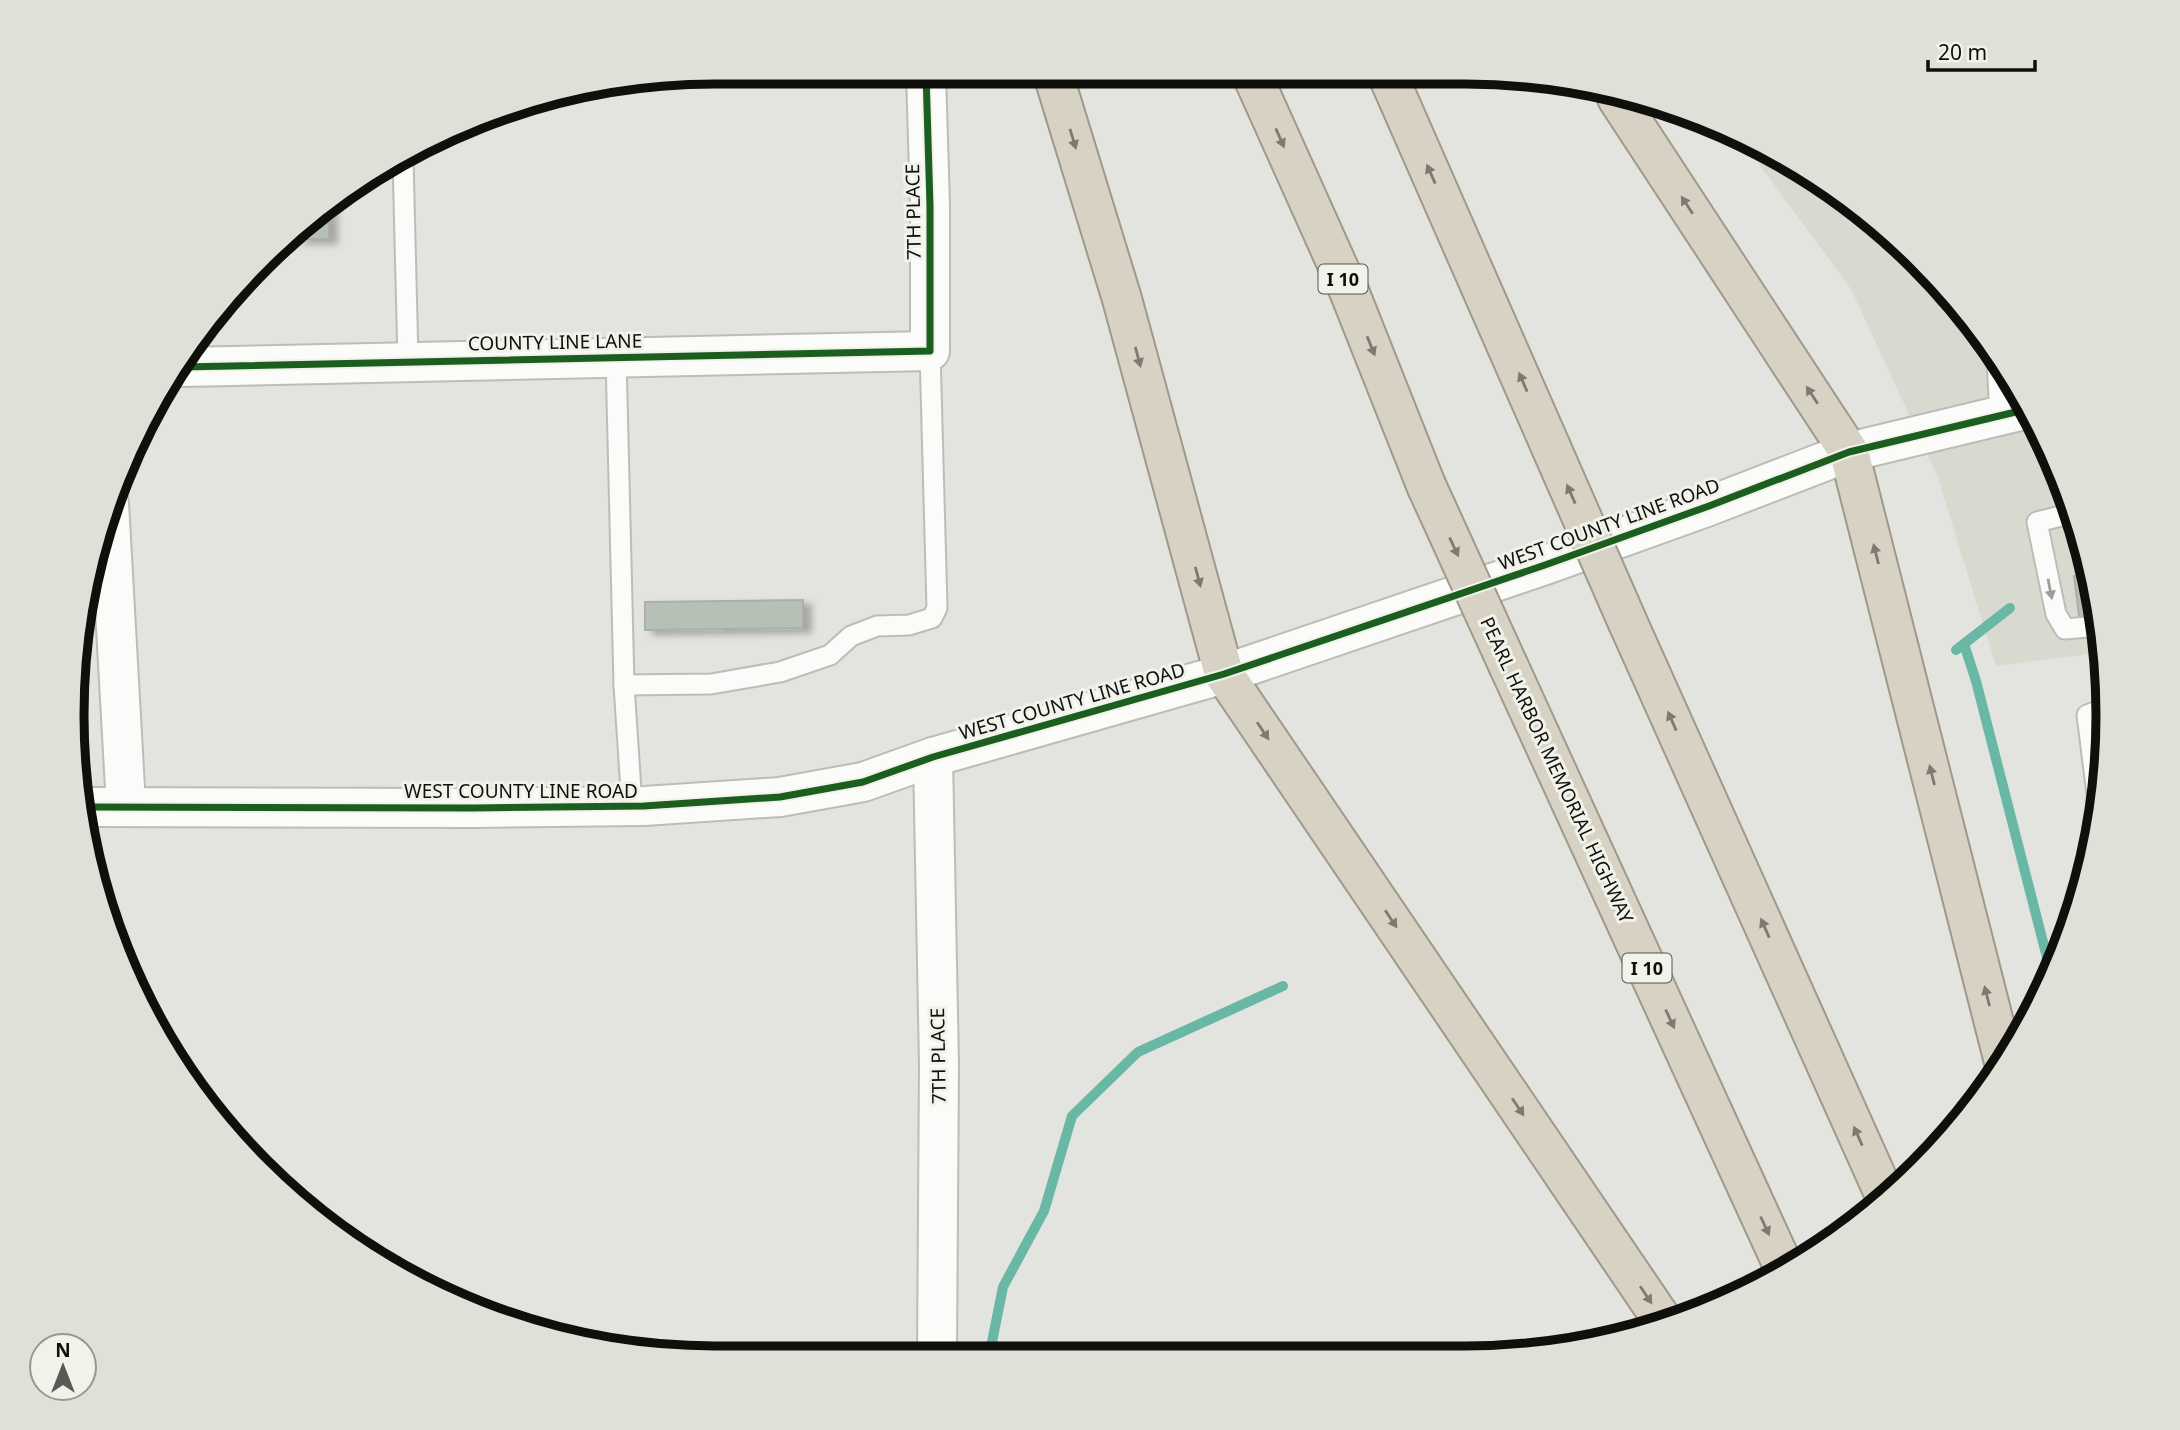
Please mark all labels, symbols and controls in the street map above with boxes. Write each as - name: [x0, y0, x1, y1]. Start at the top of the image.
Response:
- scale bar: [1928, 28, 2035, 72]
- text: 20 m: [1938, 38, 1987, 66]
- one-way arrow: [1275, 127, 1286, 148]
- one-way arrow: [1068, 129, 1079, 150]
- one-way arrow: [1425, 163, 1436, 184]
- street label: 7TH PLACE: [899, 164, 927, 260]
- one-way arrow: [1680, 196, 1694, 214]
- road number: I 10: [1318, 264, 1368, 293]
- street label: COUNTY LINE LANE: [468, 327, 642, 357]
- one-way arrow: [1365, 336, 1376, 357]
- one-way arrow: [1133, 346, 1144, 368]
- one-way arrow: [1517, 371, 1528, 392]
- one-way arrow: [1805, 385, 1818, 405]
- street label: WEST COUNTY LINE ROAD: [1495, 472, 1723, 576]
- one-way arrow: [1565, 483, 1576, 504]
- one-way arrow: [1449, 537, 1460, 557]
- one-way arrow: [1870, 543, 1881, 565]
- one-way arrow: [1193, 566, 1204, 588]
- one-way arrow: [2045, 578, 2056, 600]
- street label: PEARL HARBOR MEMORIAL HIGHWAY: [1474, 613, 1640, 928]
- street label: WEST COUNTY LINE ROAD: [956, 656, 1188, 746]
- one-way arrow: [1666, 710, 1677, 731]
- one-way arrow: [1256, 721, 1269, 740]
- one-way arrow: [1926, 764, 1936, 785]
- street label: WEST COUNTY LINE ROAD: [404, 778, 638, 804]
- one-way arrow: [1384, 909, 1397, 929]
- one-way arrow: [1759, 918, 1771, 938]
- road number: I 10: [1622, 953, 1672, 982]
- one-way arrow: [1981, 984, 1992, 1006]
- street label: 7TH PLACE: [924, 1008, 952, 1104]
- one-way arrow: [1664, 1009, 1676, 1029]
- one-way arrow: [1511, 1098, 1525, 1116]
- one-way arrow: [1852, 1126, 1864, 1146]
- one-way arrow: [1759, 1216, 1771, 1236]
- one-way arrow: [1639, 1286, 1653, 1304]
- north arrow: [28, 1332, 98, 1402]
- text: N: [55, 1337, 71, 1363]

